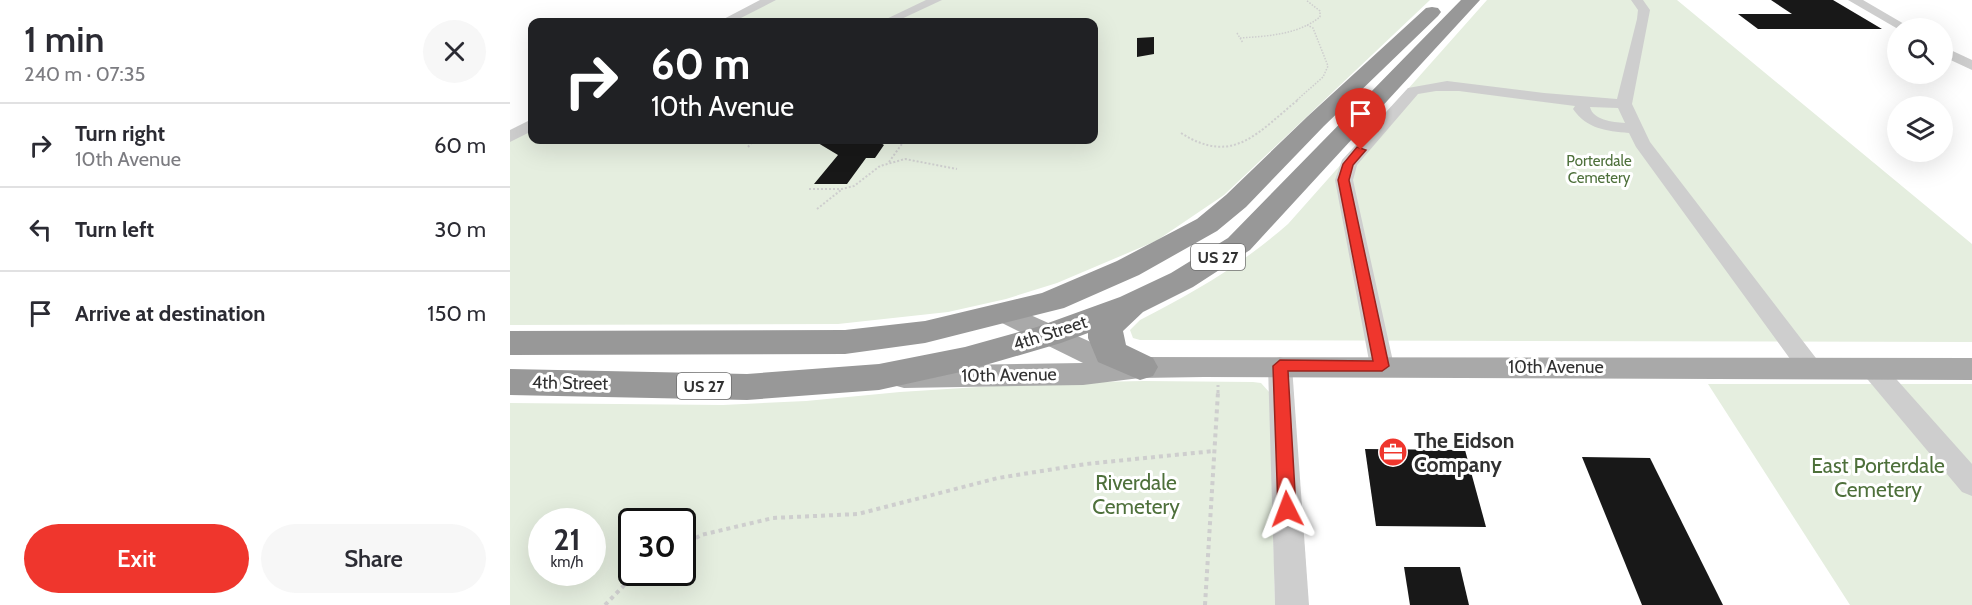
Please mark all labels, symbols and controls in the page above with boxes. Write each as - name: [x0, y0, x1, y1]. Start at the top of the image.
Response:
- text: 1 min: [24, 17, 104, 61]
- map controls: [1887, 18, 1953, 162]
- button: search: [1887, 18, 1953, 84]
- button: close: [423, 20, 486, 83]
- text: 60 m: [651, 38, 750, 90]
- icon: right: [552, 42, 630, 120]
- text: 240 m · 07:35: [24, 62, 145, 86]
- pin: [1335, 88, 1386, 150]
- text: 10th Avenue: [651, 90, 794, 123]
- button: layers: [1887, 96, 1953, 162]
- icon: arrive: [1344, 97, 1377, 130]
- text: Turn right: [75, 120, 165, 147]
- icon: right: [24, 129, 57, 162]
- text: 60 m: [434, 132, 486, 159]
- text: 10th Avenue: [75, 147, 181, 171]
- park label: Porterdale Cemetery: [1566, 152, 1632, 187]
- icon: left: [24, 213, 57, 246]
- text: Turn left: [75, 216, 154, 243]
- text: 30 m: [434, 216, 486, 243]
- road number: US 27: [1191, 244, 1245, 270]
- icon: arrive: [24, 297, 57, 330]
- text: Arrive at destination: [75, 300, 265, 327]
- text: 150 m: [427, 300, 486, 327]
- street label: 4th Street: [1010, 311, 1090, 355]
- street label: 10th Avenue: [1508, 356, 1604, 378]
- street label: 10th Avenue: [961, 363, 1057, 387]
- street label: 4th Street: [532, 371, 608, 395]
- road number: US 27: [677, 373, 731, 399]
- place label: The Eidson Company: [1414, 428, 1514, 477]
- office icon: The Eidson Company: [1377, 436, 1409, 468]
- park label: East Porterdale Cemetery: [1811, 453, 1945, 502]
- park label: Riverdale Cemetery: [1092, 470, 1180, 519]
- position arrow: [1255, 477, 1319, 541]
- speed limit sign: 30: [618, 508, 696, 586]
- text: 21: [554, 521, 580, 558]
- button: Exit: [24, 524, 249, 593]
- button: Share: [261, 524, 486, 593]
- text: km/h: [551, 553, 583, 571]

